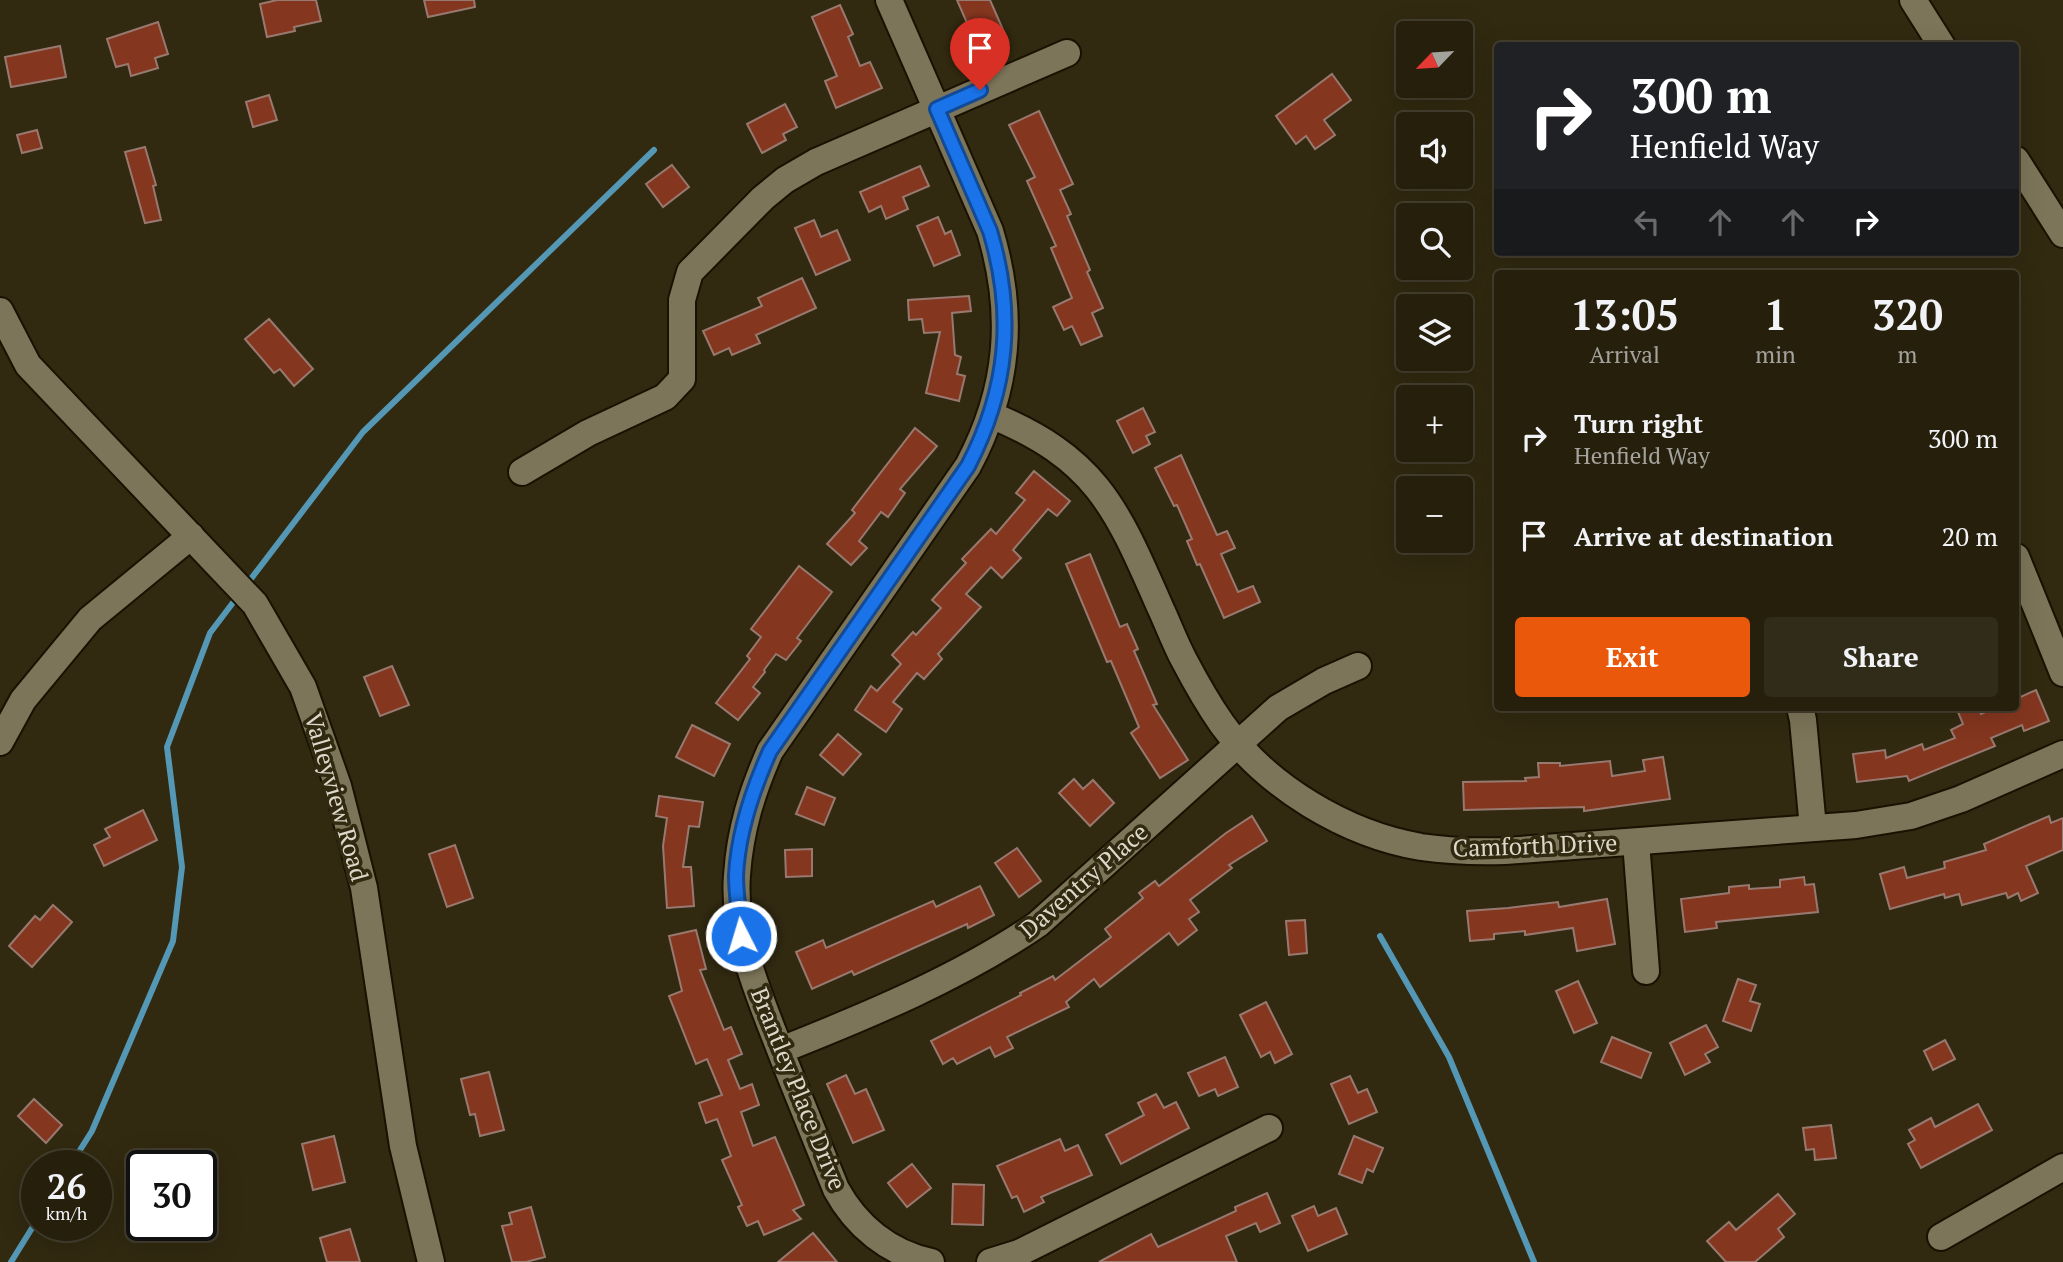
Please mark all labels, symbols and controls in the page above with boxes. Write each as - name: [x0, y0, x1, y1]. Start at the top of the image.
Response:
- pin: [950, 18, 1010, 90]
- north arrow: [1396, 21, 1474, 98]
- map controls: [1396, 21, 1473, 553]
- icon: arrive: [961, 29, 999, 67]
- text: 300 m: [1630, 62, 1772, 127]
- icon: right: [1515, 70, 1606, 161]
- button: sound: [1396, 112, 1473, 189]
- text: Henfield Way: [1630, 125, 1819, 167]
- button: search: [1396, 203, 1473, 280]
- icon: left: [1628, 203, 1666, 241]
- icon: ahead: [1701, 203, 1739, 241]
- icon: ahead: [1774, 203, 1812, 241]
- icon: right: [1847, 203, 1885, 241]
- text: 13:05: [1570, 286, 1679, 342]
- text: 1: [1764, 286, 1787, 342]
- text: 320: [1872, 286, 1943, 342]
- button: layers: [1396, 294, 1473, 371]
- text: Arrival: [1589, 339, 1660, 370]
- text: min: [1755, 339, 1796, 370]
- text: m: [1897, 339, 1917, 370]
- button: +: [1396, 385, 1473, 462]
- text: Turn right: [1574, 406, 1703, 440]
- icon: right: [1515, 419, 1553, 457]
- text: 300 m: [1928, 421, 1998, 455]
- text: Henfield Way: [1574, 440, 1710, 471]
- button: −: [1396, 476, 1473, 553]
- icon: arrive: [1515, 517, 1553, 555]
- text: Arrive at destination: [1574, 519, 1833, 553]
- text: 20 m: [1942, 519, 1998, 553]
- button: Exit: [1515, 617, 1750, 697]
- button: Share: [1764, 617, 1998, 697]
- street label: Valleyview Road: [298, 709, 376, 885]
- street label: Daventry Place: [1012, 816, 1154, 945]
- street label: Camforth Drive: [1452, 826, 1618, 864]
- position arrow: [704, 899, 778, 973]
- street label: Brantley Place Drive: [744, 983, 854, 1195]
- speed limit sign: 30: [126, 1150, 217, 1241]
- text: 26: [47, 1163, 86, 1209]
- text: km/h: [46, 1201, 87, 1225]

